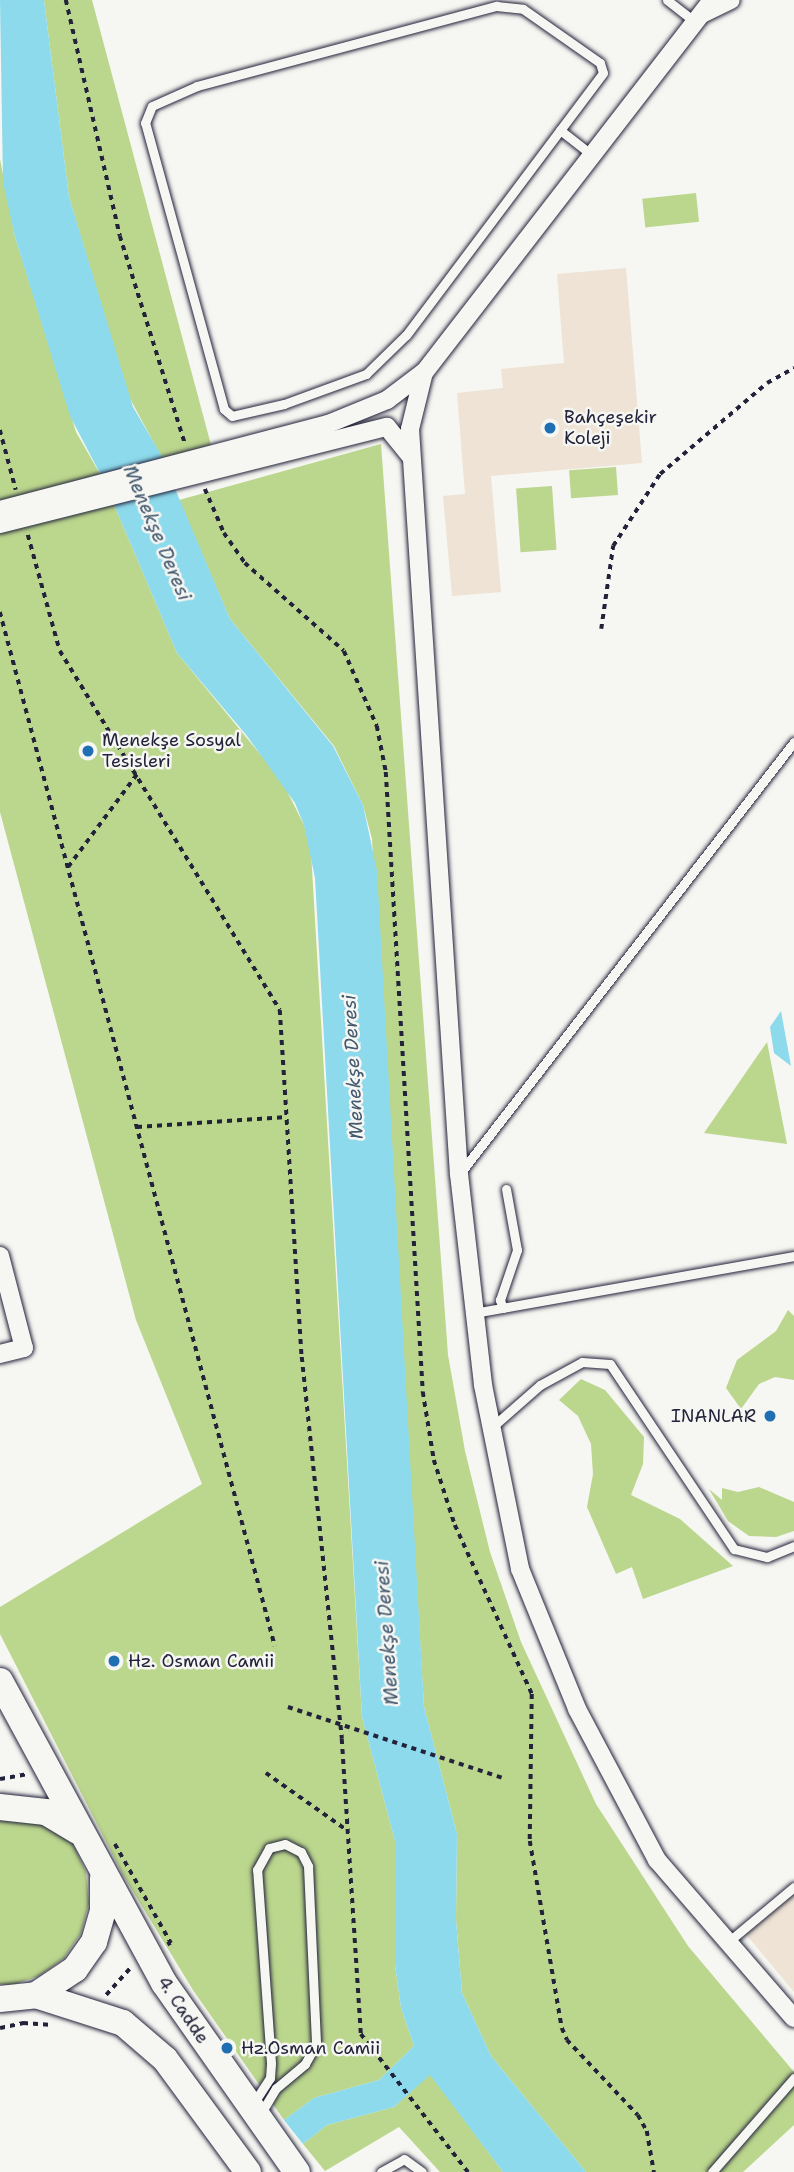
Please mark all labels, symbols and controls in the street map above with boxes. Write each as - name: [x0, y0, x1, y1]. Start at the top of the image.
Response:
- place label: Bahçeşekir Koleji: [564, 407, 657, 450]
- marker: Bahçeşekir Koleji: [542, 420, 558, 436]
- water label: Menekşe Deresi: [118, 462, 196, 604]
- place label: Menekşe Sosyal Tesisleri: [102, 730, 241, 772]
- marker: Menekşe Sosyal Tesisleri: [80, 743, 96, 759]
- water label: Menekşe Deresi: [338, 994, 368, 1140]
- place label: INANLAR: [671, 1405, 756, 1427]
- marker: INANLAR: [762, 1408, 778, 1424]
- water label: Menekşe Deresi: [371, 1560, 403, 1706]
- place label: Hz. Osman Camii: [128, 1650, 274, 1672]
- marker: Hz. Osman Camii: [106, 1653, 122, 1669]
- street label: 4. Cadde: [153, 1972, 213, 2048]
- place label: Hz.Osman Camii: [241, 2037, 380, 2059]
- marker: Hz.Osman Camii: [219, 2040, 235, 2056]

